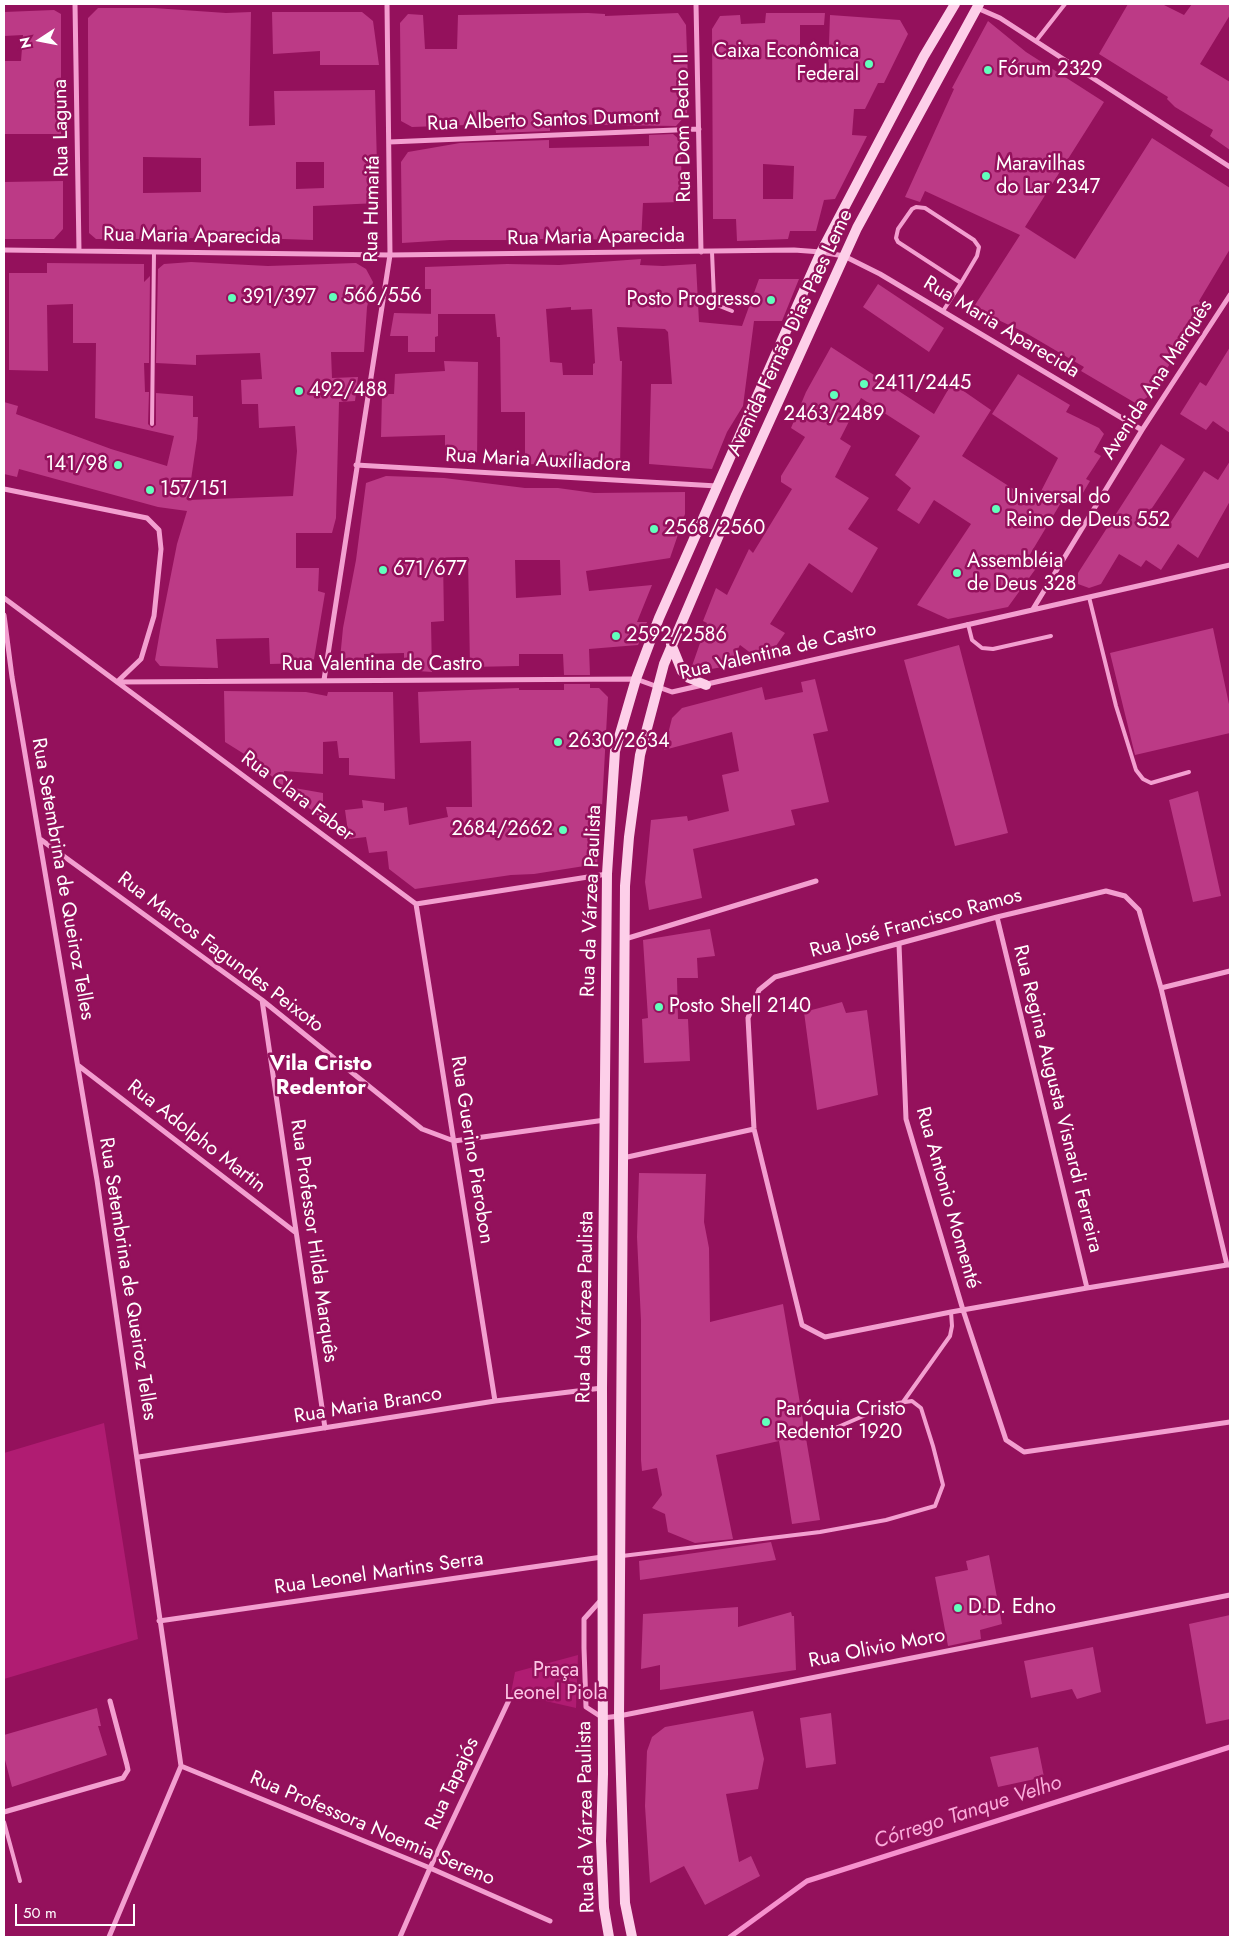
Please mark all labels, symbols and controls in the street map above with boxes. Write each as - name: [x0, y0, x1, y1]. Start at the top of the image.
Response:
- north arrow: [15, 15, 65, 65]
- text: N: [14, 35, 36, 50]
- place label: Caixa Econômica Federal: [714, 40, 859, 87]
- street label: Rua Dom Pedro II: [671, 53, 697, 203]
- marker: Caixa Econômica Federal: [863, 58, 875, 70]
- place label: Fórum 2329: [998, 58, 1102, 82]
- marker: Fórum 2329: [982, 64, 994, 76]
- street label: Rua Laguna: [49, 79, 75, 177]
- street label: Rua Alberto Santos Dumont: [427, 105, 659, 137]
- place label: Maravilhas do Lar 2347: [996, 153, 1100, 200]
- street label: Rua Humaitá: [360, 155, 386, 263]
- marker: Maravilhas do Lar 2347: [980, 170, 992, 182]
- street label: Avenida Fernão Dias Paes Leme: [723, 206, 859, 460]
- street label: Rua Maria Aparecida: [103, 223, 281, 251]
- street label: Rua Maria Aparecida: [507, 224, 685, 252]
- street label: Rua Maria Aparecida: [919, 272, 1083, 384]
- place label: 566/556: [343, 285, 422, 309]
- place label: 391/397: [242, 286, 316, 310]
- place label: Posto Progresso: [627, 288, 761, 312]
- marker: 566/556: [327, 291, 339, 303]
- marker: 391/397: [226, 292, 238, 304]
- marker: Posto Progresso: [765, 294, 777, 306]
- street label: Avenida Ana Marquês: [1097, 296, 1219, 464]
- place label: 2411/2445: [874, 372, 971, 396]
- marker: 2411/2445: [858, 378, 870, 390]
- place label: 492/488: [309, 379, 387, 403]
- marker: 492/488: [293, 385, 305, 397]
- marker: 2463/2489: [828, 389, 840, 401]
- place label: 2463/2489: [784, 403, 884, 427]
- street label: Rua Maria Auxiliadora: [445, 444, 631, 478]
- place label: 141/98: [46, 453, 108, 477]
- marker: 141/98: [112, 459, 124, 471]
- place label: 157/151: [160, 478, 228, 502]
- marker: 157/151: [144, 484, 156, 496]
- place label: Universal do Reino de Deus 552: [1006, 486, 1170, 533]
- marker: Universal do Reino de Deus 552: [990, 503, 1002, 515]
- place label: 2568/2560: [664, 517, 765, 541]
- marker: 2568/2560: [648, 523, 660, 535]
- place label: Assembléia de Deus 328: [967, 550, 1076, 597]
- place label: 671/677: [393, 558, 467, 582]
- marker: 671/677: [377, 564, 389, 576]
- marker: Assembléia de Deus 328: [951, 567, 963, 579]
- street label: Rua Valentina de Castro: [677, 618, 879, 686]
- place label: 2592/2586: [626, 624, 727, 648]
- marker: 2592/2586: [610, 630, 622, 642]
- street label: Rua Valentina de Castro: [281, 653, 483, 677]
- place label: 2630/2634: [568, 730, 670, 754]
- street label: Rua Setembrina de Queiroz Telles: [25, 736, 99, 1022]
- marker: 2630/2634: [552, 736, 564, 748]
- street label: Rua Clara Faber: [236, 747, 358, 847]
- street label: Rua da Várzea Paulista: [577, 804, 607, 998]
- place label: 2684/2662: [451, 818, 553, 842]
- marker: 2684/2662: [557, 824, 569, 836]
- street label: Rua Marcos Fagundes Peixoto: [112, 868, 328, 1038]
- street label: Rua José Francisco Ramos: [807, 884, 1025, 964]
- street label: Rua Regina Augusta Visnardi Ferreira: [1007, 943, 1107, 1255]
- place label: Posto Shell 2140: [669, 995, 811, 1019]
- marker: Posto Shell 2140: [653, 1001, 665, 1013]
- district label: Vila Cristo Redentor: [270, 1052, 372, 1102]
- street label: Rua Guerino Pierobon: [444, 1054, 498, 1246]
- street label: Rua Adolpho Martin: [122, 1075, 270, 1199]
- street label: Rua Antonio Momenté: [910, 1104, 984, 1292]
- street label: Rua Professor Hilda Marquês: [284, 1118, 342, 1364]
- street label: Rua Setembrina de Queiroz Telles: [93, 1136, 161, 1422]
- street label: Rua da Várzea Paulista: [572, 1211, 600, 1403]
- street label: Rua Maria Branco: [292, 1382, 444, 1430]
- place label: Paróquia Cristo Redentor 1920: [776, 1398, 906, 1445]
- marker: Paróquia Cristo Redentor 1920: [760, 1416, 772, 1428]
- street label: Rua Leonel Martins Serra: [273, 1547, 485, 1601]
- place label: D.D. Edno: [968, 1596, 1056, 1620]
- marker: D.D. Edno: [952, 1602, 964, 1614]
- street label: Rua Olivio Moro: [807, 1624, 947, 1674]
- park label: Praça Leonel Piola: [505, 1659, 607, 1706]
- street label: Rua da Várzea Paulista: [573, 1721, 601, 1913]
- street label: Rua Tapajós: [421, 1734, 485, 1834]
- street label: Rua Professora Noemia Sereno: [246, 1766, 498, 1892]
- water label: Córrego Tanque Velho: [871, 1771, 1065, 1855]
- scale bar: [18, 1894, 138, 1926]
- text: 50 m: [23, 1902, 57, 1924]

